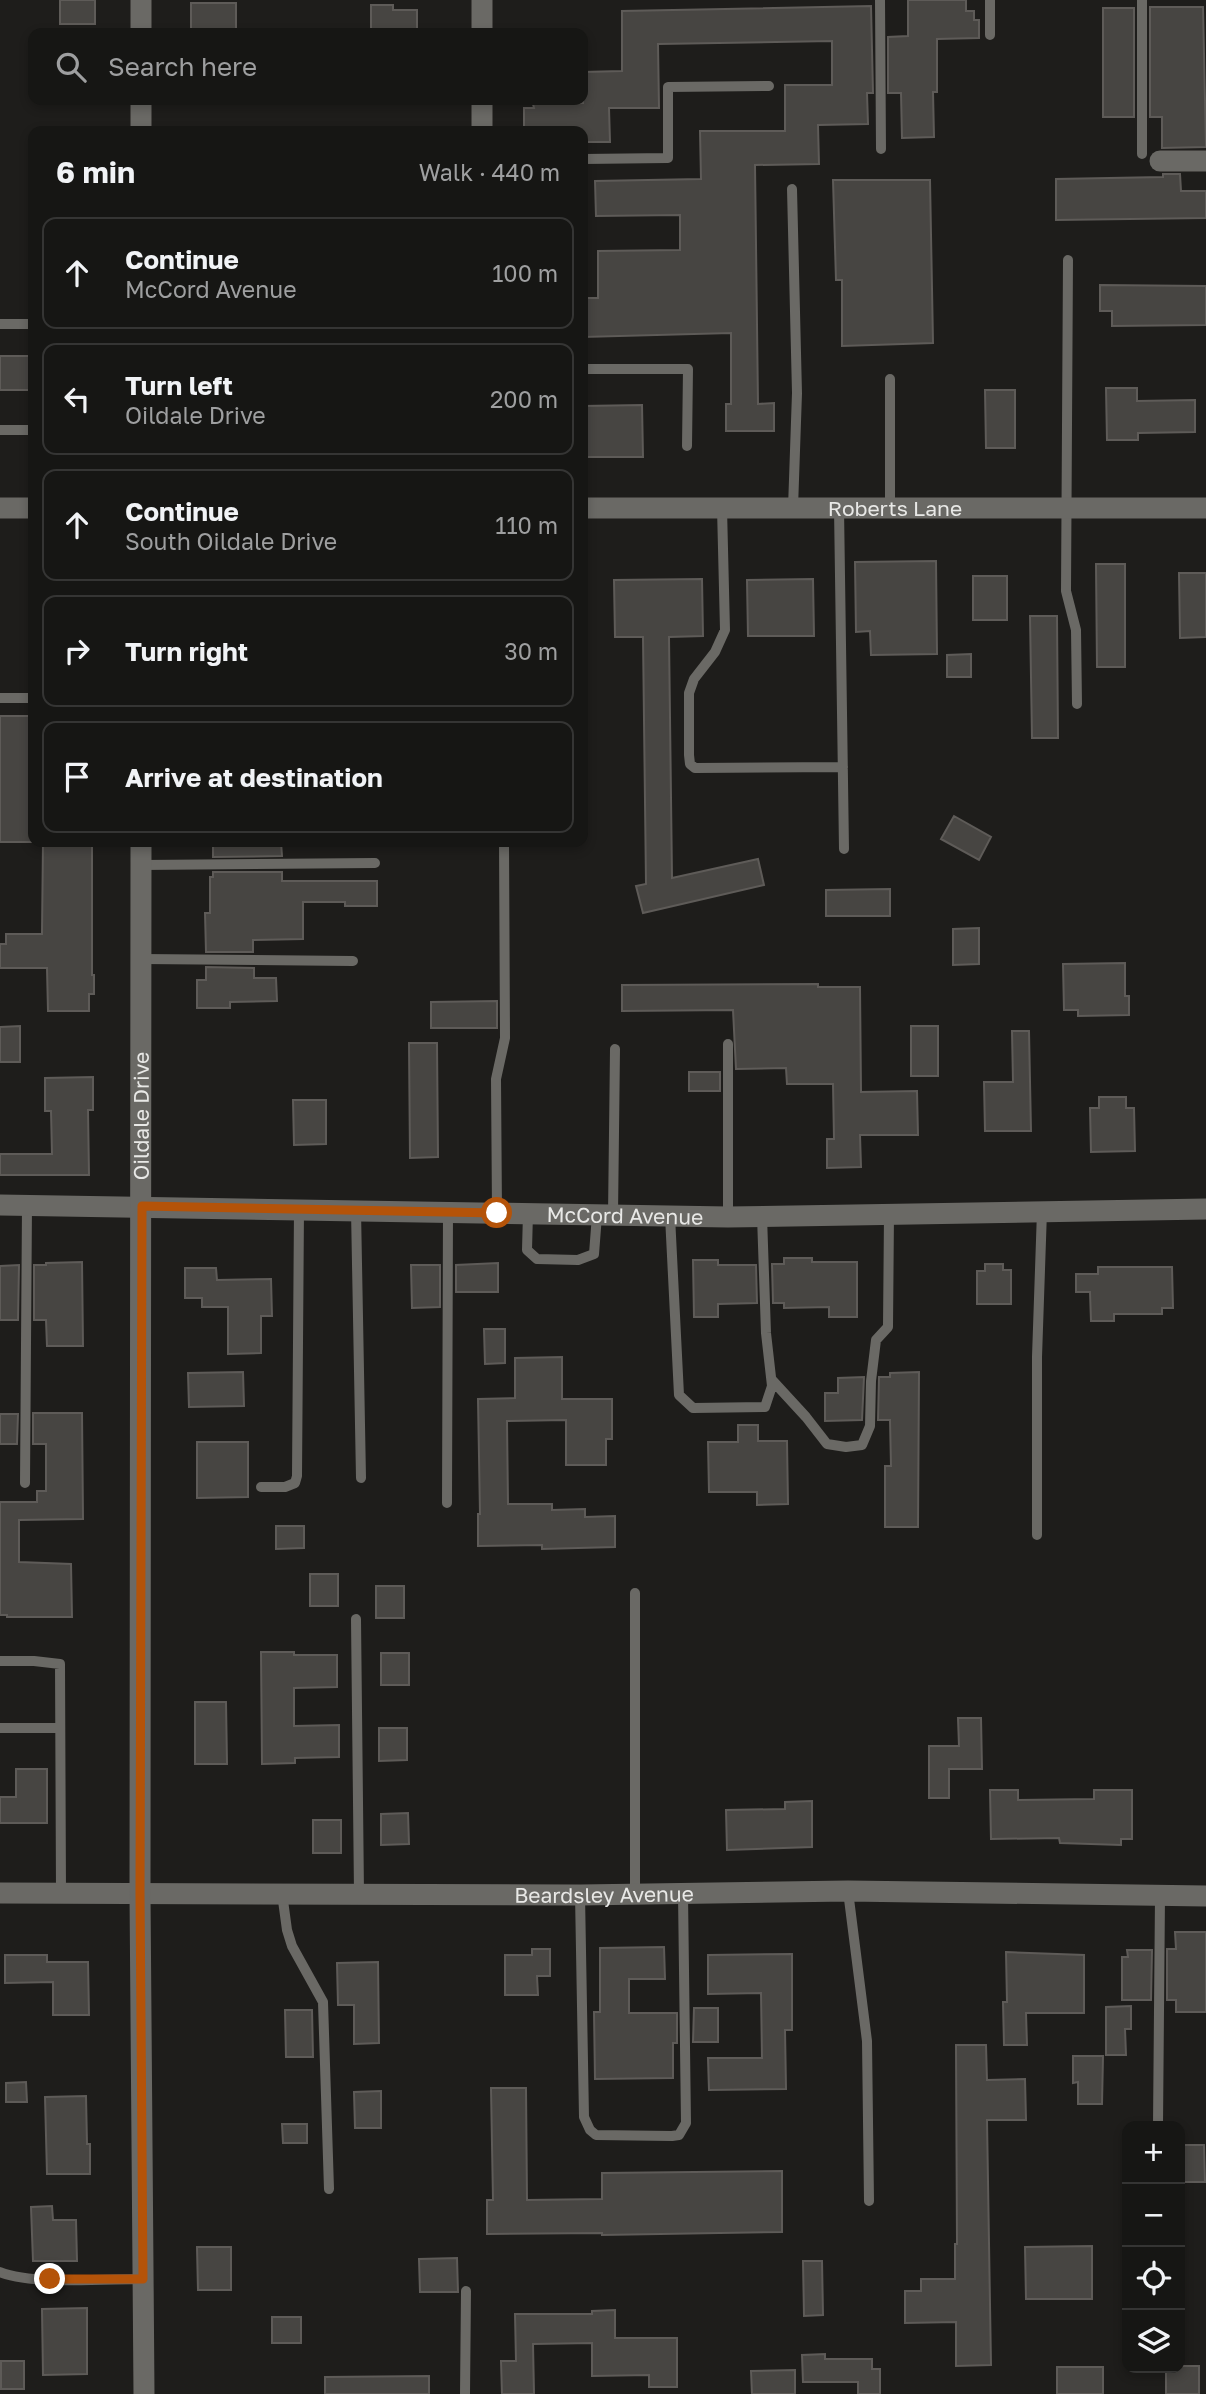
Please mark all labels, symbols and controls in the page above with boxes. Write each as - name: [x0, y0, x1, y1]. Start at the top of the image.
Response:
- search box: [28, 28, 588, 105]
- icon: search: [52, 48, 90, 86]
- text: Search here: [108, 51, 257, 82]
- text: 6 min: [56, 154, 135, 190]
- text: Walk · 440 m: [419, 158, 560, 186]
- text: Continue: [125, 244, 239, 275]
- icon: ahead: [58, 254, 96, 292]
- text: 100 m: [492, 259, 558, 287]
- text: McCord Avenue: [125, 275, 297, 303]
- text: Turn left: [125, 370, 233, 401]
- icon: left: [58, 380, 96, 418]
- text: 200 m: [490, 385, 558, 413]
- text: Oildale Drive: [125, 401, 266, 429]
- street label: Roberts Lane: [828, 495, 962, 521]
- text: Continue: [125, 496, 239, 527]
- icon: ahead: [58, 506, 96, 544]
- text: 110 m: [495, 511, 558, 539]
- text: South Oildale Drive: [125, 527, 337, 555]
- icon: right: [58, 632, 96, 670]
- text: Turn right: [125, 636, 248, 667]
- text: 30 m: [504, 637, 558, 665]
- icon: arrive: [58, 758, 96, 796]
- text: Arrive at destination: [125, 762, 383, 793]
- street label: Oildale Drive: [128, 1052, 154, 1180]
- route start: [481, 1197, 512, 1228]
- street label: McCord Avenue: [546, 1201, 703, 1230]
- street label: Beardsley Avenue: [514, 1880, 694, 1908]
- map controls: [1122, 2121, 1185, 2373]
- button: +: [1122, 2121, 1185, 2184]
- button: −: [1122, 2184, 1185, 2247]
- button: locate: [1122, 2247, 1185, 2310]
- route end: [34, 2263, 65, 2294]
- button: layers: [1122, 2310, 1185, 2373]

